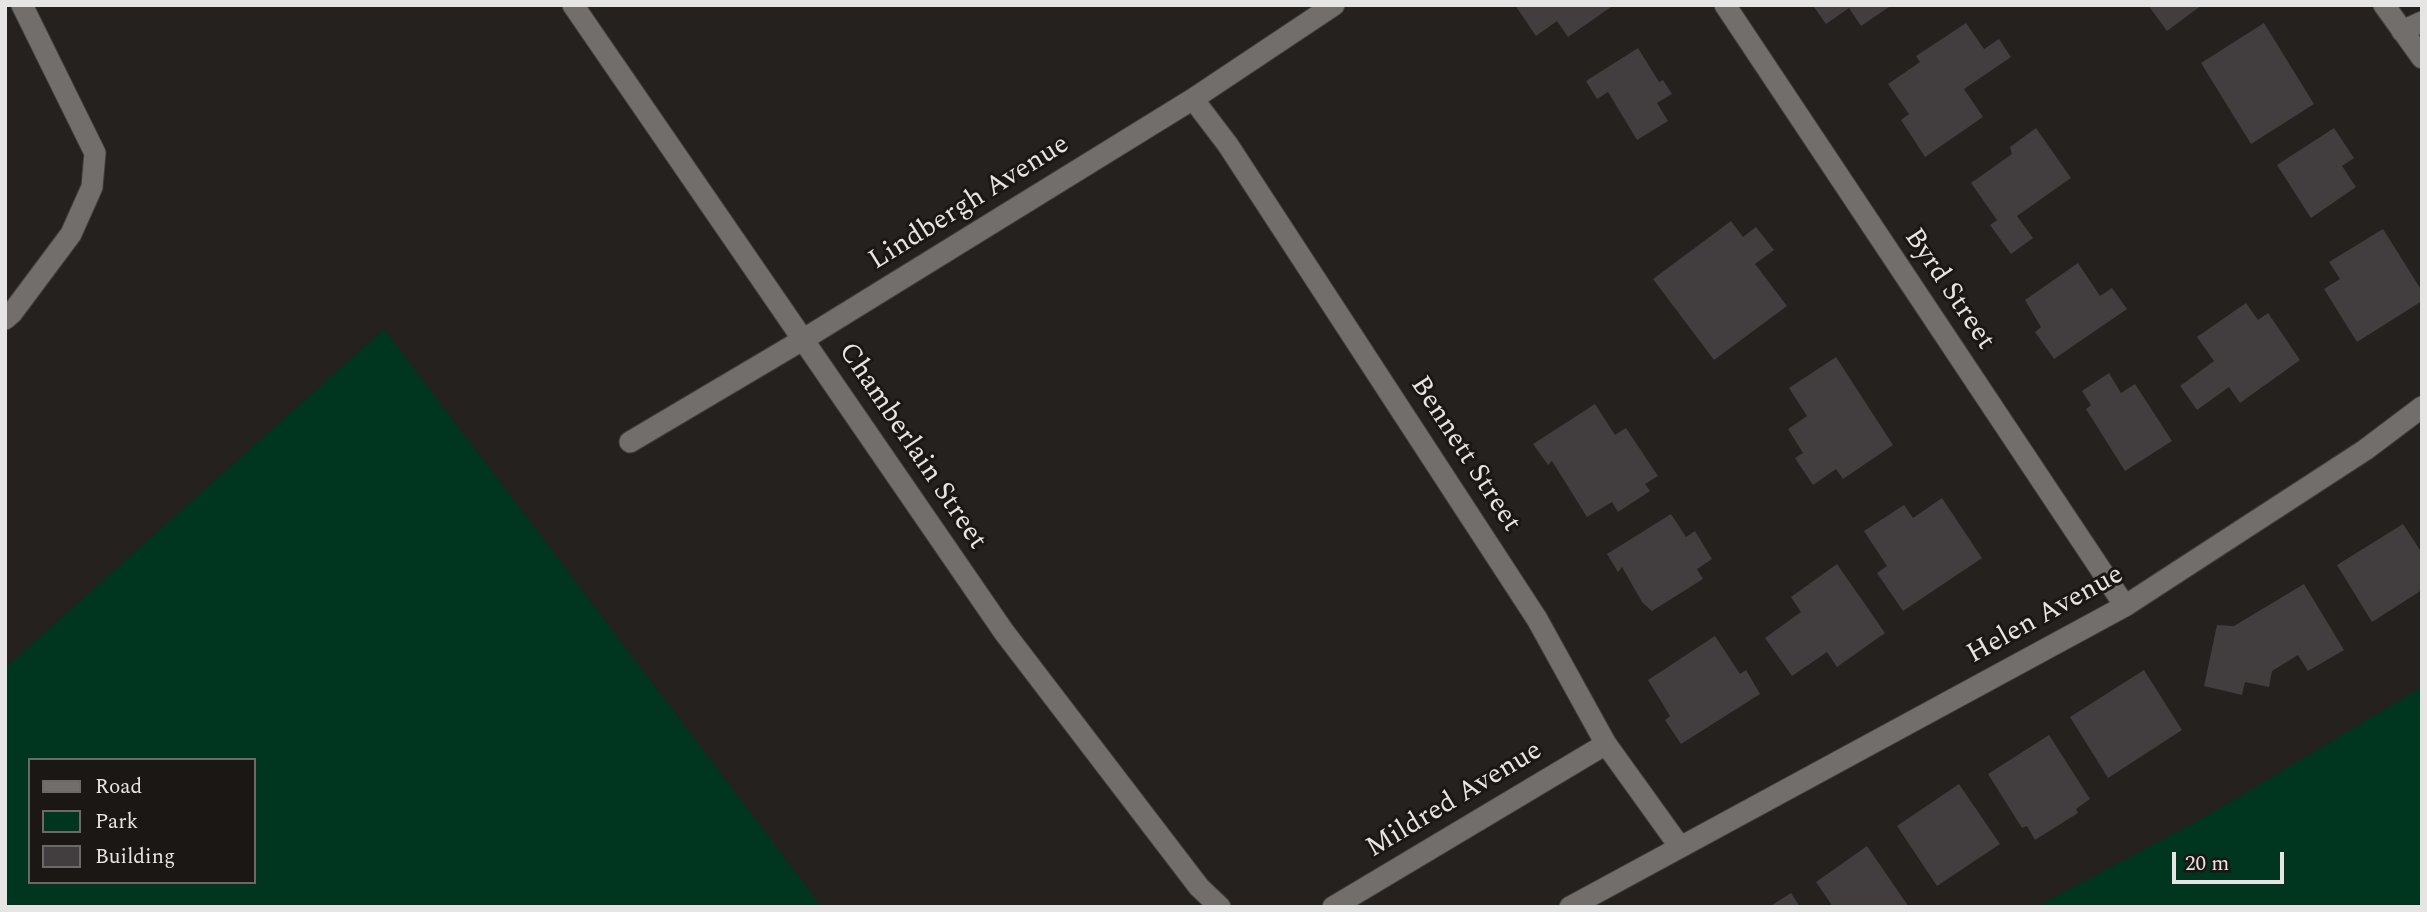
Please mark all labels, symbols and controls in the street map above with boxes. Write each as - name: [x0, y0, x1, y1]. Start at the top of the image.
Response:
- street label: Lindbergh Avenue: [864, 129, 1076, 279]
- street label: Byrd Street: [1895, 223, 2001, 357]
- street label: Chamberlain Street: [829, 337, 993, 557]
- street label: Bennett Street: [1401, 371, 1527, 539]
- street label: Helen Avenue: [1962, 559, 2130, 673]
- street label: Mildred Avenue: [1361, 735, 1549, 867]
- legend: [28, 758, 256, 884]
- text: Road: [95, 771, 142, 803]
- text: Park: [95, 806, 138, 838]
- scale bar: [2175, 838, 2287, 882]
- text: Building: [95, 841, 175, 873]
- text: 20 m: [2185, 848, 2229, 880]

